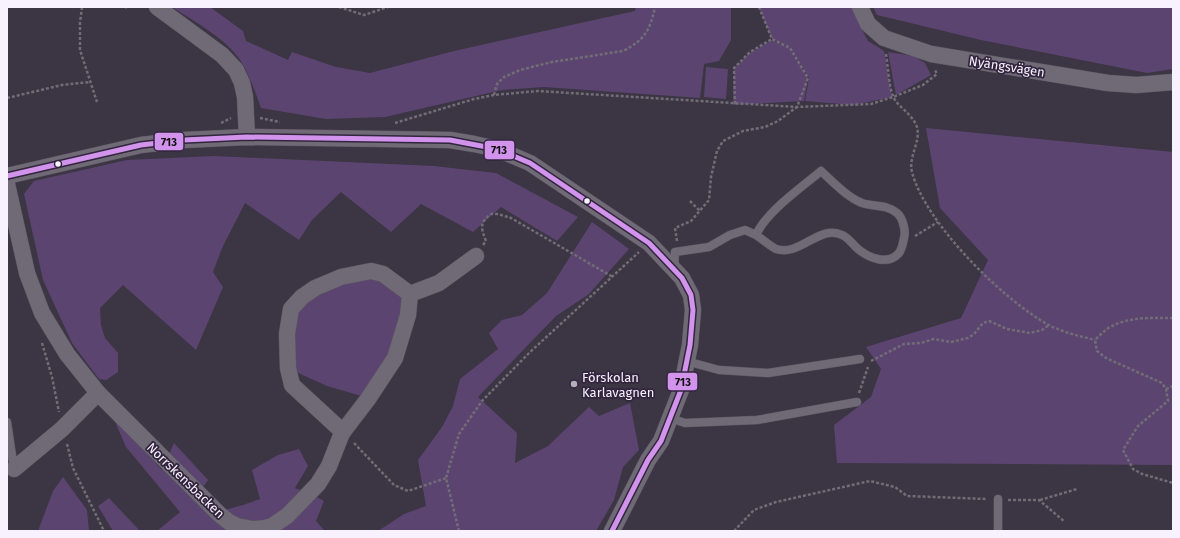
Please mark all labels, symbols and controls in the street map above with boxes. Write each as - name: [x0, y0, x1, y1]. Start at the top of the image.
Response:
- street label: Nyängsvägen: [968, 53, 1046, 80]
- line badge: 713: [154, 132, 184, 151]
- text: 713: [161, 136, 177, 149]
- line badge: 713: [484, 140, 515, 160]
- text: 713: [491, 144, 507, 157]
- unlabelled marker: [53, 159, 63, 169]
- unlabelled marker: [582, 196, 592, 206]
- place label: Förskolan Karlavagnen: [582, 370, 655, 400]
- line badge: 713: [667, 372, 698, 391]
- text: 713: [675, 376, 691, 389]
- marker: Förskolan Karlavagnen: [569, 379, 579, 389]
- street label: Norrskensbacken: [144, 440, 227, 521]

